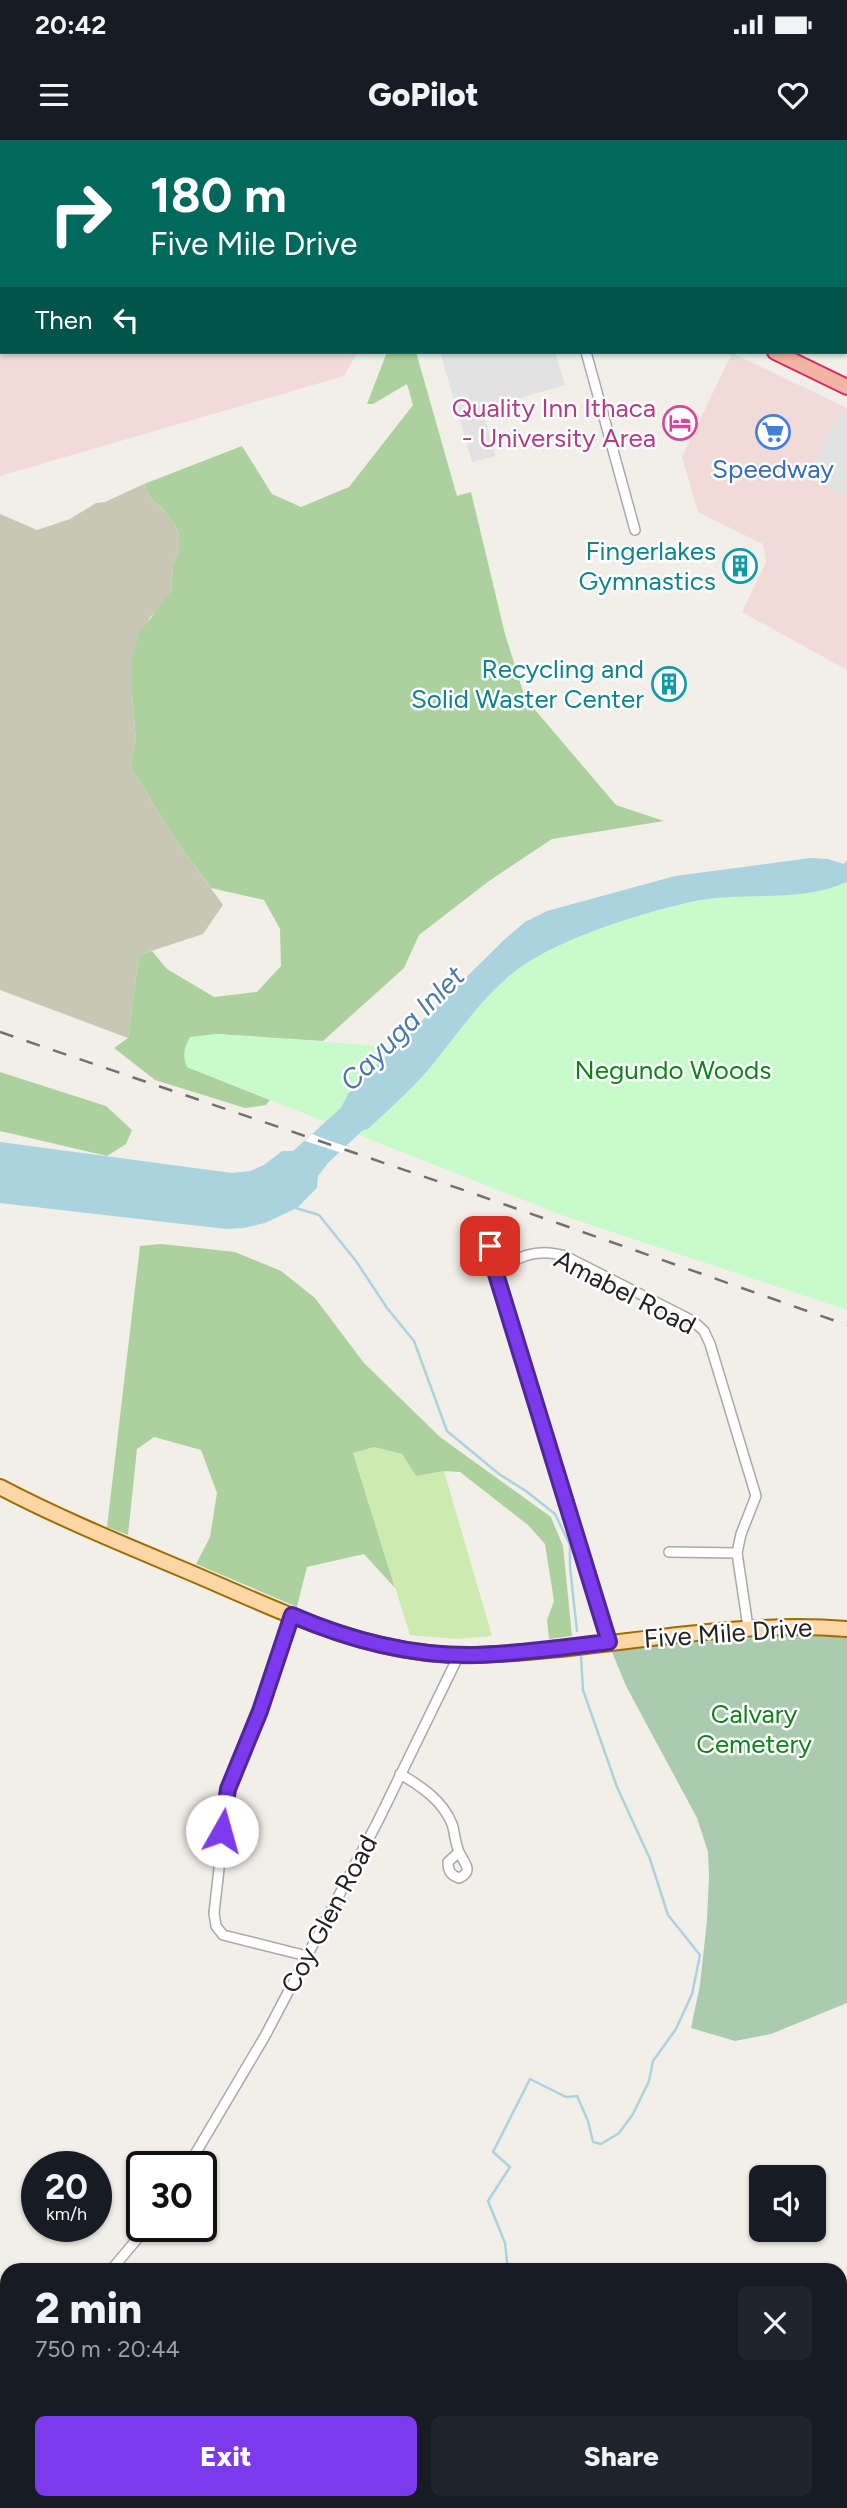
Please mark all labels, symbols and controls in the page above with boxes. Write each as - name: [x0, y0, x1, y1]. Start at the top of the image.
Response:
- text: 20:42: [35, 9, 106, 41]
- icon: menu: [35, 76, 73, 114]
- text: GoPilot: [368, 76, 479, 114]
- icon: heart: [774, 76, 812, 114]
- text: 180 m: [150, 165, 287, 224]
- icon: right: [35, 168, 126, 259]
- text: Five Mile Drive: [150, 225, 357, 263]
- icon: left: [107, 301, 145, 339]
- text: Then: [35, 304, 93, 336]
- place label: Quality Inn Ithaca - University Area: [452, 392, 656, 454]
- hotel icon: Quality Inn Ithaca - University Area: [661, 404, 699, 442]
- supermarket icon: Speedway: [754, 413, 792, 451]
- place label: Speedway: [712, 453, 834, 485]
- place label: Fingerlakes Gymnastics: [579, 535, 716, 597]
- building icon: Fingerlakes Gymnastics: [721, 547, 759, 585]
- place label: Recycling and Solid Waster Center: [411, 653, 644, 715]
- building icon: Recycling and Solid Waster Center: [650, 665, 688, 703]
- water label: Cayuga Inlet: [333, 958, 472, 1097]
- park label: Negundo Woods: [575, 1054, 771, 1086]
- pin: [460, 1216, 520, 1276]
- icon: arrive: [471, 1227, 509, 1265]
- street label: Amabel Road: [549, 1243, 701, 1341]
- street label: Five Mile Drive: [643, 1611, 813, 1655]
- park label: Calvary Cemetery: [696, 1698, 812, 1760]
- position arrow: [185, 1794, 259, 1868]
- street label: Coy Glen Road: [274, 1830, 384, 1998]
- speed limit sign: 30: [126, 2151, 217, 2242]
- map controls: [749, 2165, 826, 2242]
- button: sound: [749, 2165, 826, 2242]
- text: 20: [45, 2166, 88, 2208]
- text: km/h: [46, 2203, 87, 2225]
- text: 2 min: [35, 2283, 142, 2334]
- button: close: [738, 2286, 812, 2360]
- text: 750 m · 20:44: [35, 2335, 180, 2363]
- button: Exit: [35, 2416, 417, 2496]
- button: Share: [431, 2416, 812, 2496]

